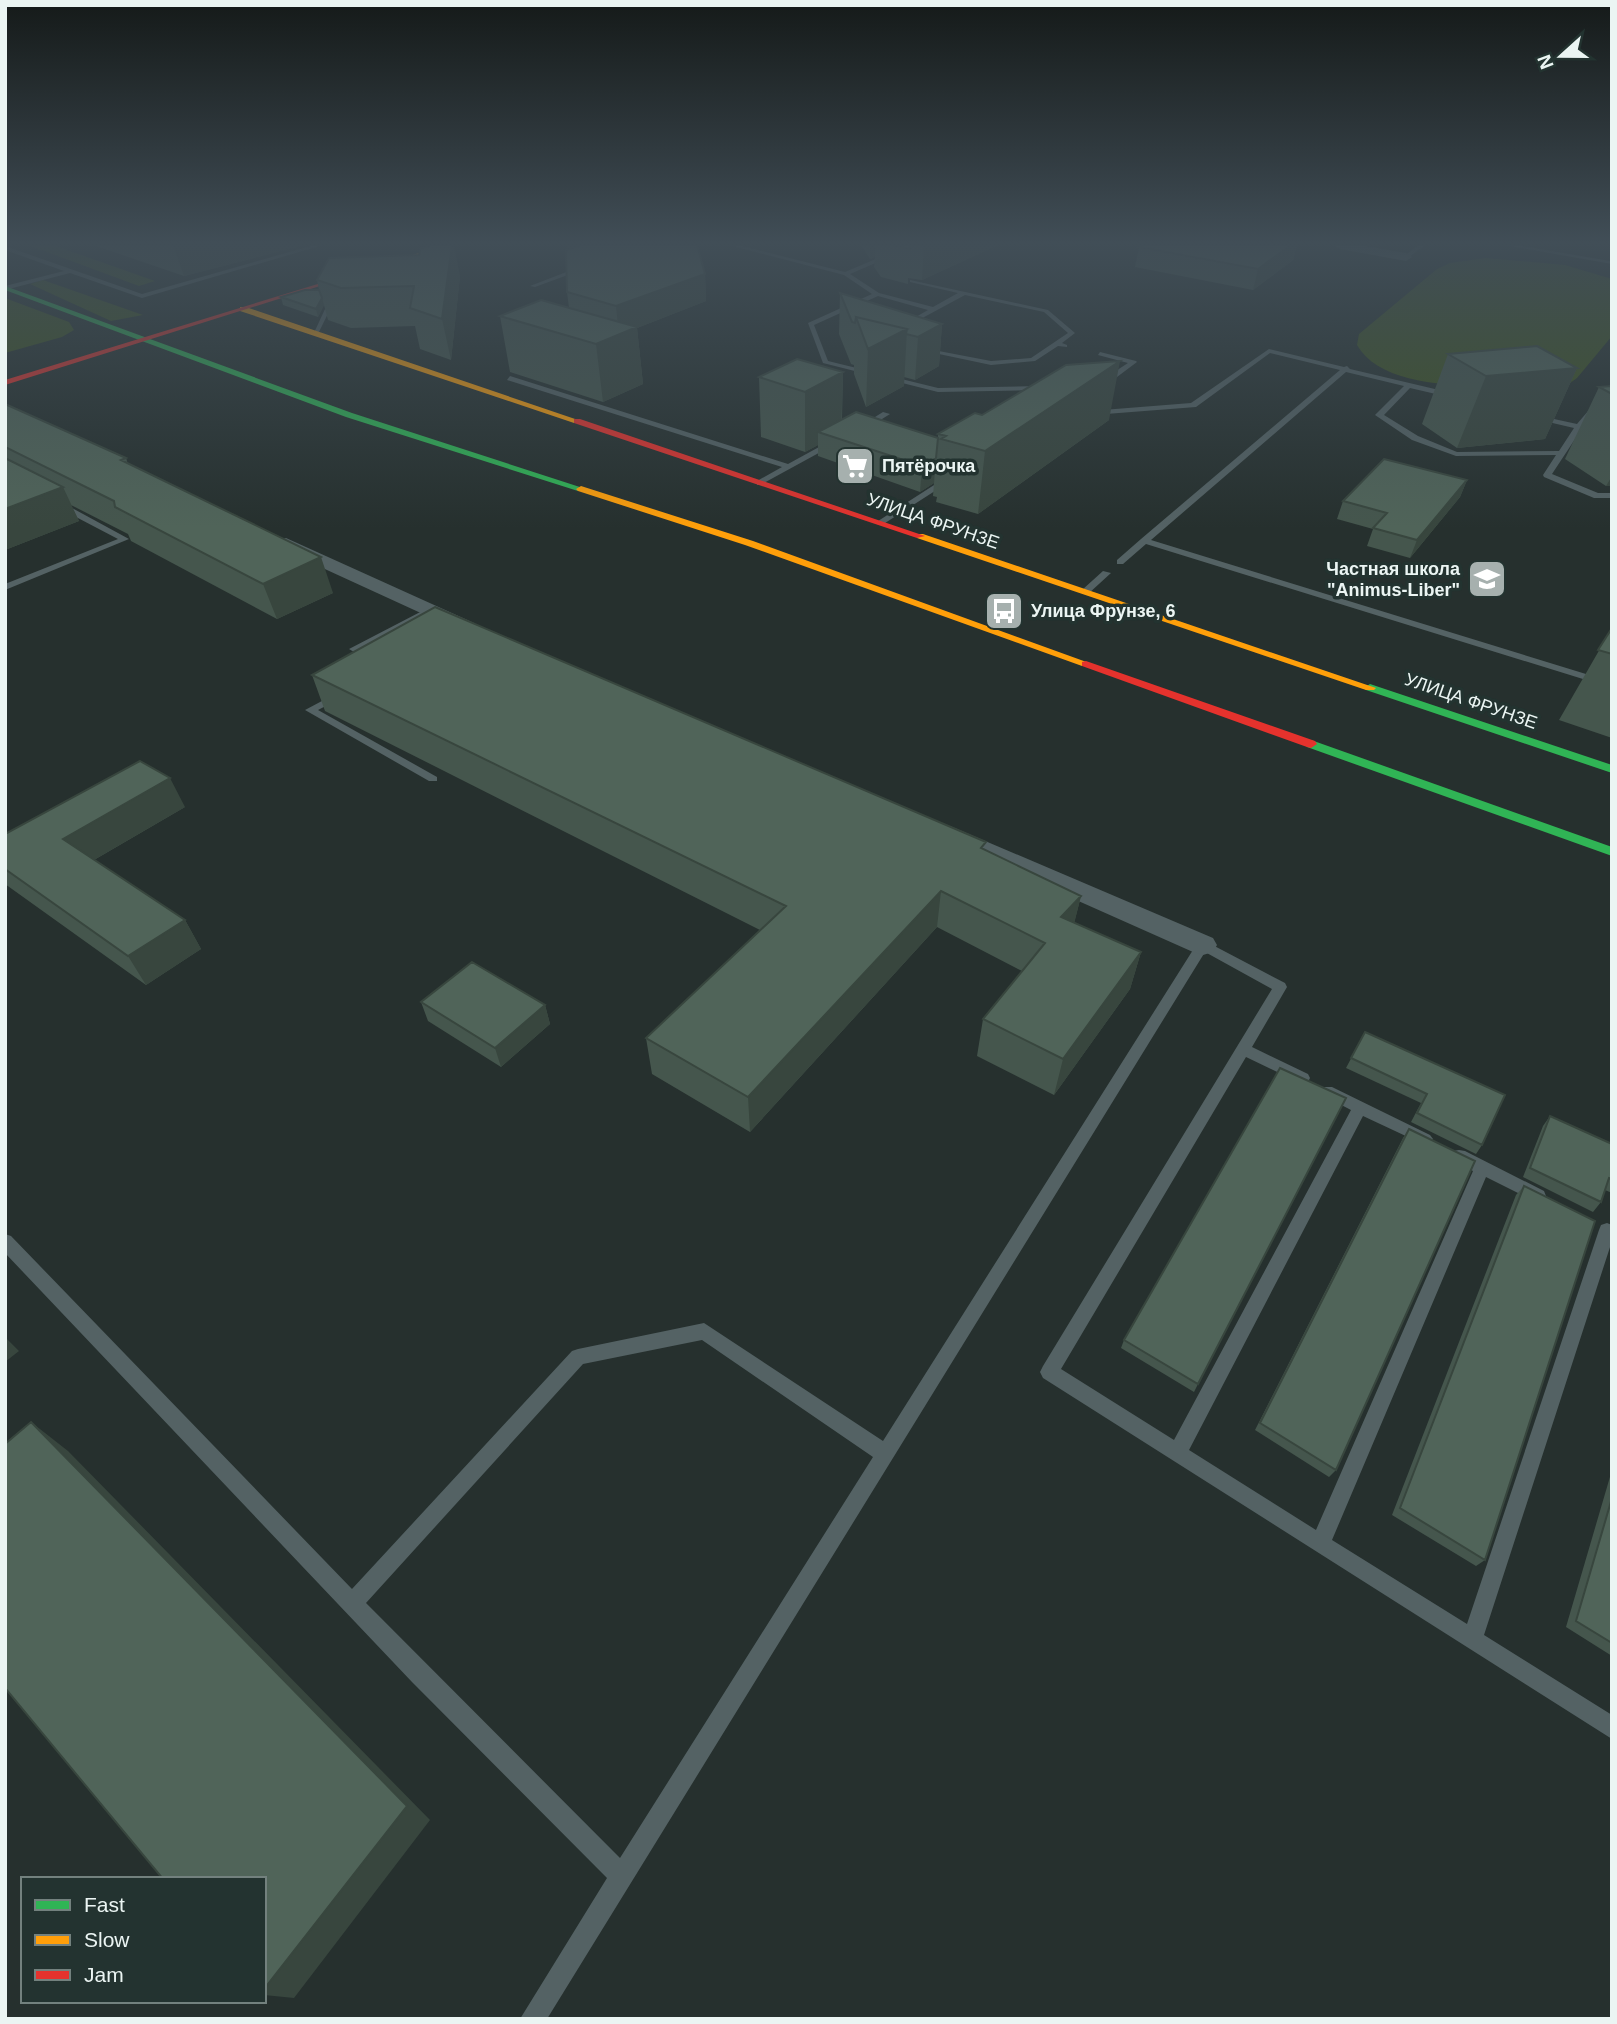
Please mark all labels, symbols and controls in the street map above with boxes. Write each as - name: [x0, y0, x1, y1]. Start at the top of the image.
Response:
- north arrow: [1526, 21, 1596, 91]
- text: N: [1533, 52, 1558, 72]
- supermarket icon: Пятёрочка: [834, 445, 876, 487]
- place label: Пятёрочка: [882, 456, 976, 476]
- street label: УЛИЦА ФРУНЗЕ: [864, 489, 1002, 553]
- school or university icon: Частная школа "Animus-Liber": [1466, 558, 1508, 600]
- place label: Частная школа "Animus-Liber": [1326, 559, 1461, 600]
- bus stop icon: Улица Фрунзе, 6: [983, 590, 1025, 632]
- place label: Улица Фрунзе, 6: [1031, 601, 1176, 621]
- street label: УЛИЦА ФРУНЗЕ: [1402, 669, 1540, 733]
- legend: [21, 1877, 266, 2003]
- text: Fast: [84, 1893, 125, 1916]
- text: Slow: [84, 1928, 130, 1951]
- text: Jam: [84, 1963, 124, 1986]

